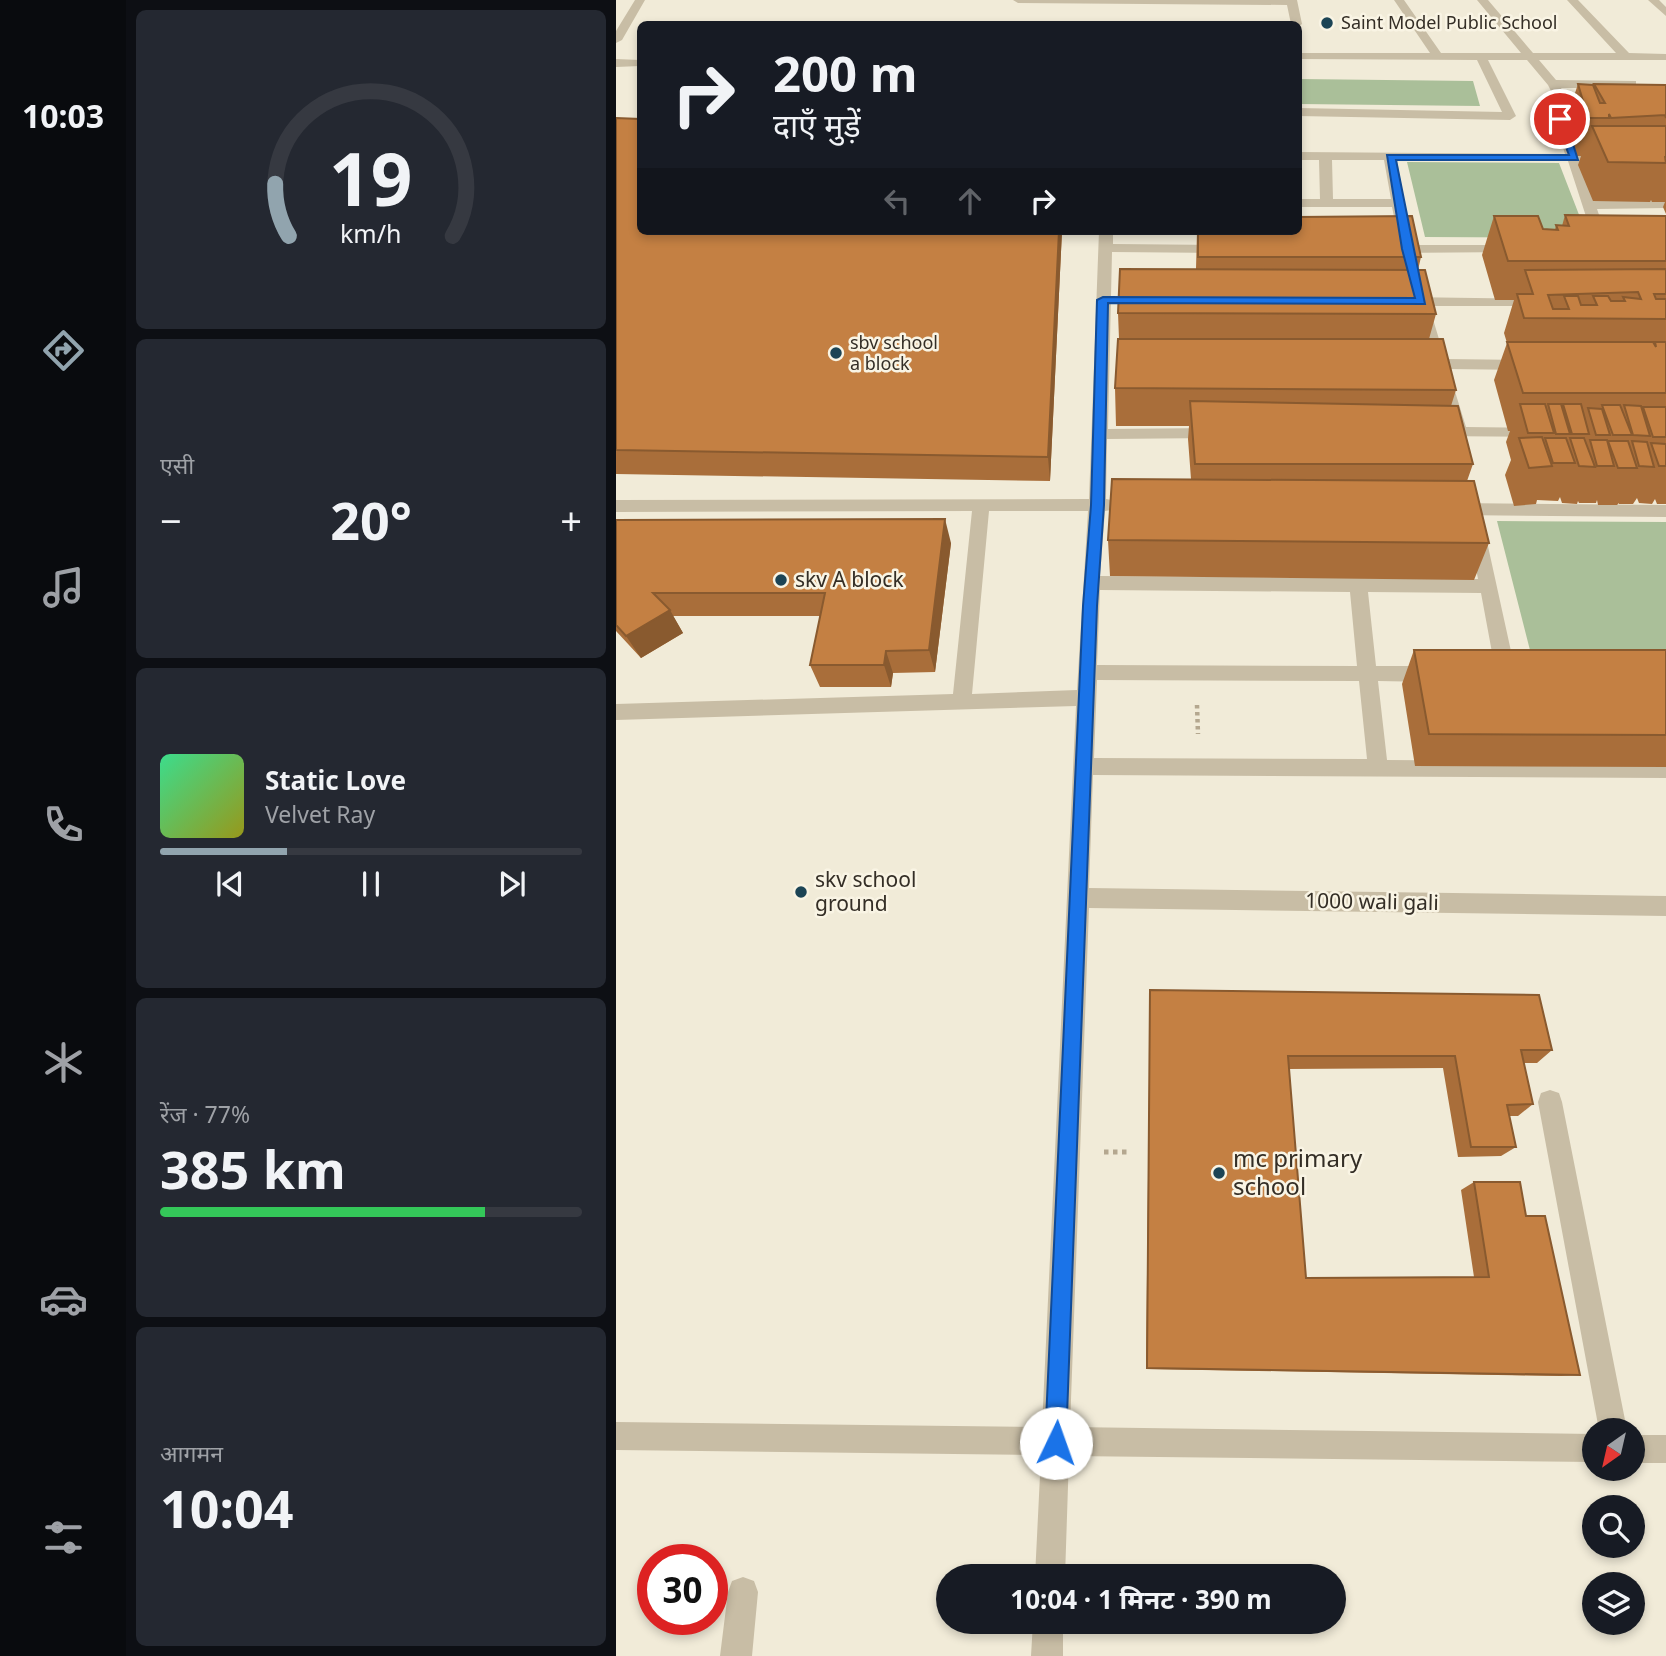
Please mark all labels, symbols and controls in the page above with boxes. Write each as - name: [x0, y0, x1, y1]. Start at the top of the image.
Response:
- place label: Saint Model Public School: [1341, 10, 1557, 34]
- marker: Saint Model Public School: [1319, 15, 1335, 31]
- text: 200 m: [773, 40, 918, 106]
- icon: right: [658, 49, 749, 140]
- pin: [1530, 89, 1590, 149]
- text: 10:03: [22, 94, 104, 137]
- icon: arrive: [1541, 100, 1579, 138]
- text: दाएँ मुड़ें: [773, 103, 861, 146]
- text: 19: [329, 128, 413, 227]
- icon: left: [878, 182, 916, 220]
- icon: ahead: [951, 182, 989, 220]
- icon: right: [1024, 182, 1062, 220]
- text: km/h: [340, 215, 402, 249]
- icon: directions: [39, 326, 88, 375]
- place label: sbv school a block: [850, 330, 938, 375]
- marker: sbv school a block: [828, 345, 844, 361]
- text: एसी: [160, 449, 194, 481]
- text: 20°: [330, 484, 412, 555]
- text: −: [160, 494, 182, 546]
- text: +: [560, 494, 582, 546]
- icon: music: [39, 563, 88, 612]
- place label: skv A block: [795, 565, 904, 593]
- marker: skv A block: [773, 572, 789, 588]
- text: Static Love: [265, 762, 406, 798]
- text: Velvet Ray: [265, 798, 375, 830]
- icon: phone: [39, 800, 88, 849]
- icon: previous: [211, 865, 249, 903]
- icon: pause: [352, 865, 390, 903]
- icon: next: [493, 865, 531, 903]
- place label: skv school ground: [815, 865, 916, 917]
- marker: skv school ground: [793, 884, 809, 900]
- street label: 1000 wali gali: [1305, 886, 1439, 916]
- icon: climate: [39, 1038, 88, 1087]
- text: रेंज · 77%: [160, 1098, 250, 1130]
- text: 385 km: [160, 1133, 346, 1204]
- place label: mc primary school: [1233, 1141, 1363, 1202]
- marker: mc primary school: [1211, 1165, 1227, 1181]
- icon: car: [39, 1275, 88, 1324]
- position arrow: [1019, 1406, 1093, 1480]
- north arrow: [1582, 1418, 1645, 1480]
- map controls: [1582, 1418, 1645, 1635]
- text: आगमन: [160, 1437, 223, 1469]
- text: 10:04: [160, 1472, 294, 1543]
- button: search: [1582, 1495, 1645, 1558]
- icon: filters: [39, 1513, 88, 1562]
- speed limit sign: 30: [637, 1544, 728, 1635]
- button: layers: [1582, 1572, 1645, 1635]
- text: 10:04 · 1 मिनट · 390 m: [1010, 1581, 1272, 1617]

